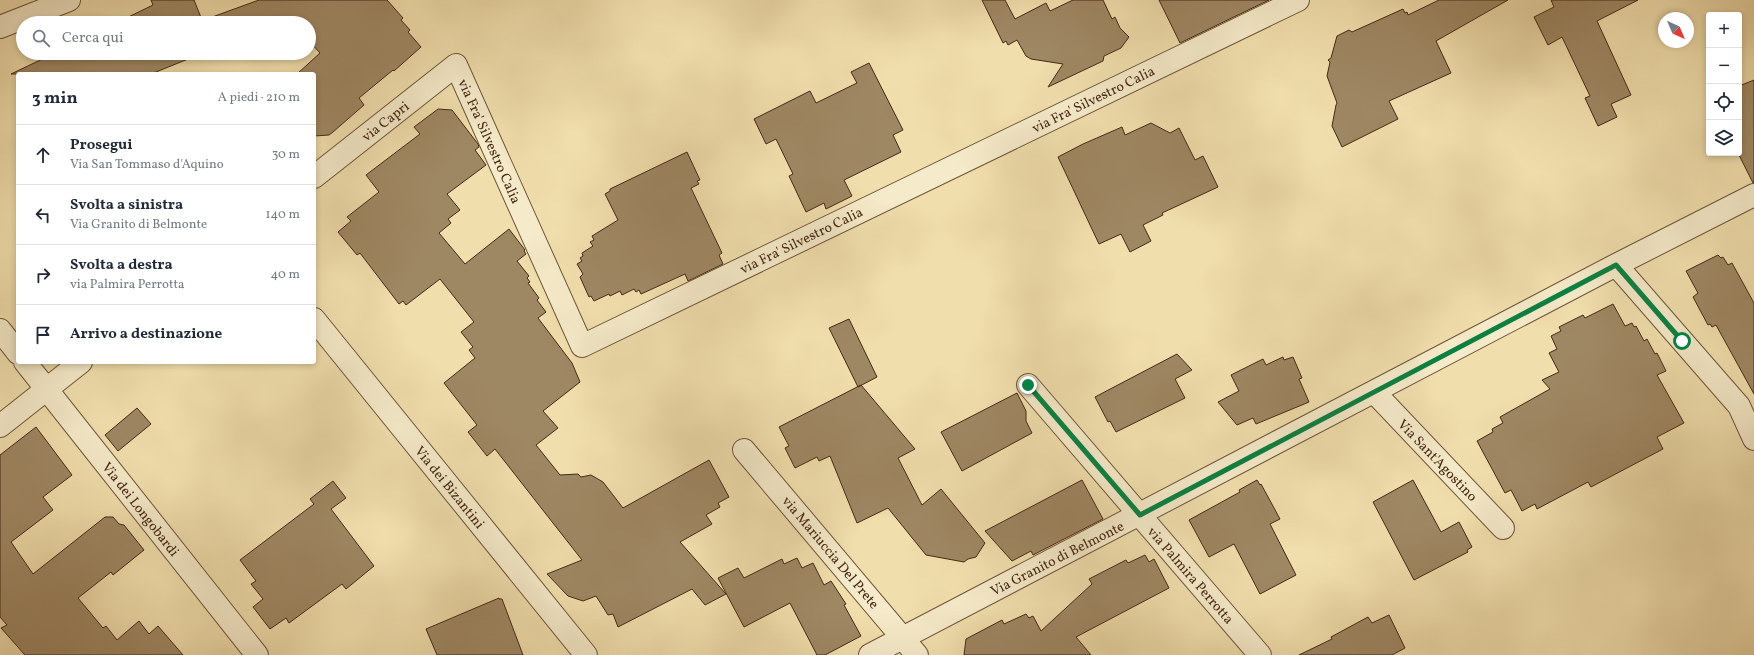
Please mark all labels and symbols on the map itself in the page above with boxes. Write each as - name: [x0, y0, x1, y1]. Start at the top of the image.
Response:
- north arrow: [1658, 12, 1694, 48]
- street label: via Fra' Silvestro Calia: [1029, 62, 1158, 138]
- street label: via Fra' Silvestro Calia: [453, 76, 525, 207]
- street label: via Capri: [358, 98, 414, 147]
- street label: via Fra' Silvestro Calia: [737, 203, 866, 279]
- route start: [1673, 332, 1691, 350]
- route end: [1019, 376, 1037, 394]
- street label: Via Sant'Agostino: [1393, 416, 1481, 506]
- street label: Via dei Bizantini: [410, 443, 488, 533]
- street label: Via dei Longobardi: [97, 459, 183, 561]
- street label: via Mariuccia Del Prete: [777, 493, 883, 614]
- street label: Via Granito di Belmonte: [988, 517, 1128, 601]
- street label: via Palmira Perrotta: [1142, 523, 1237, 629]

